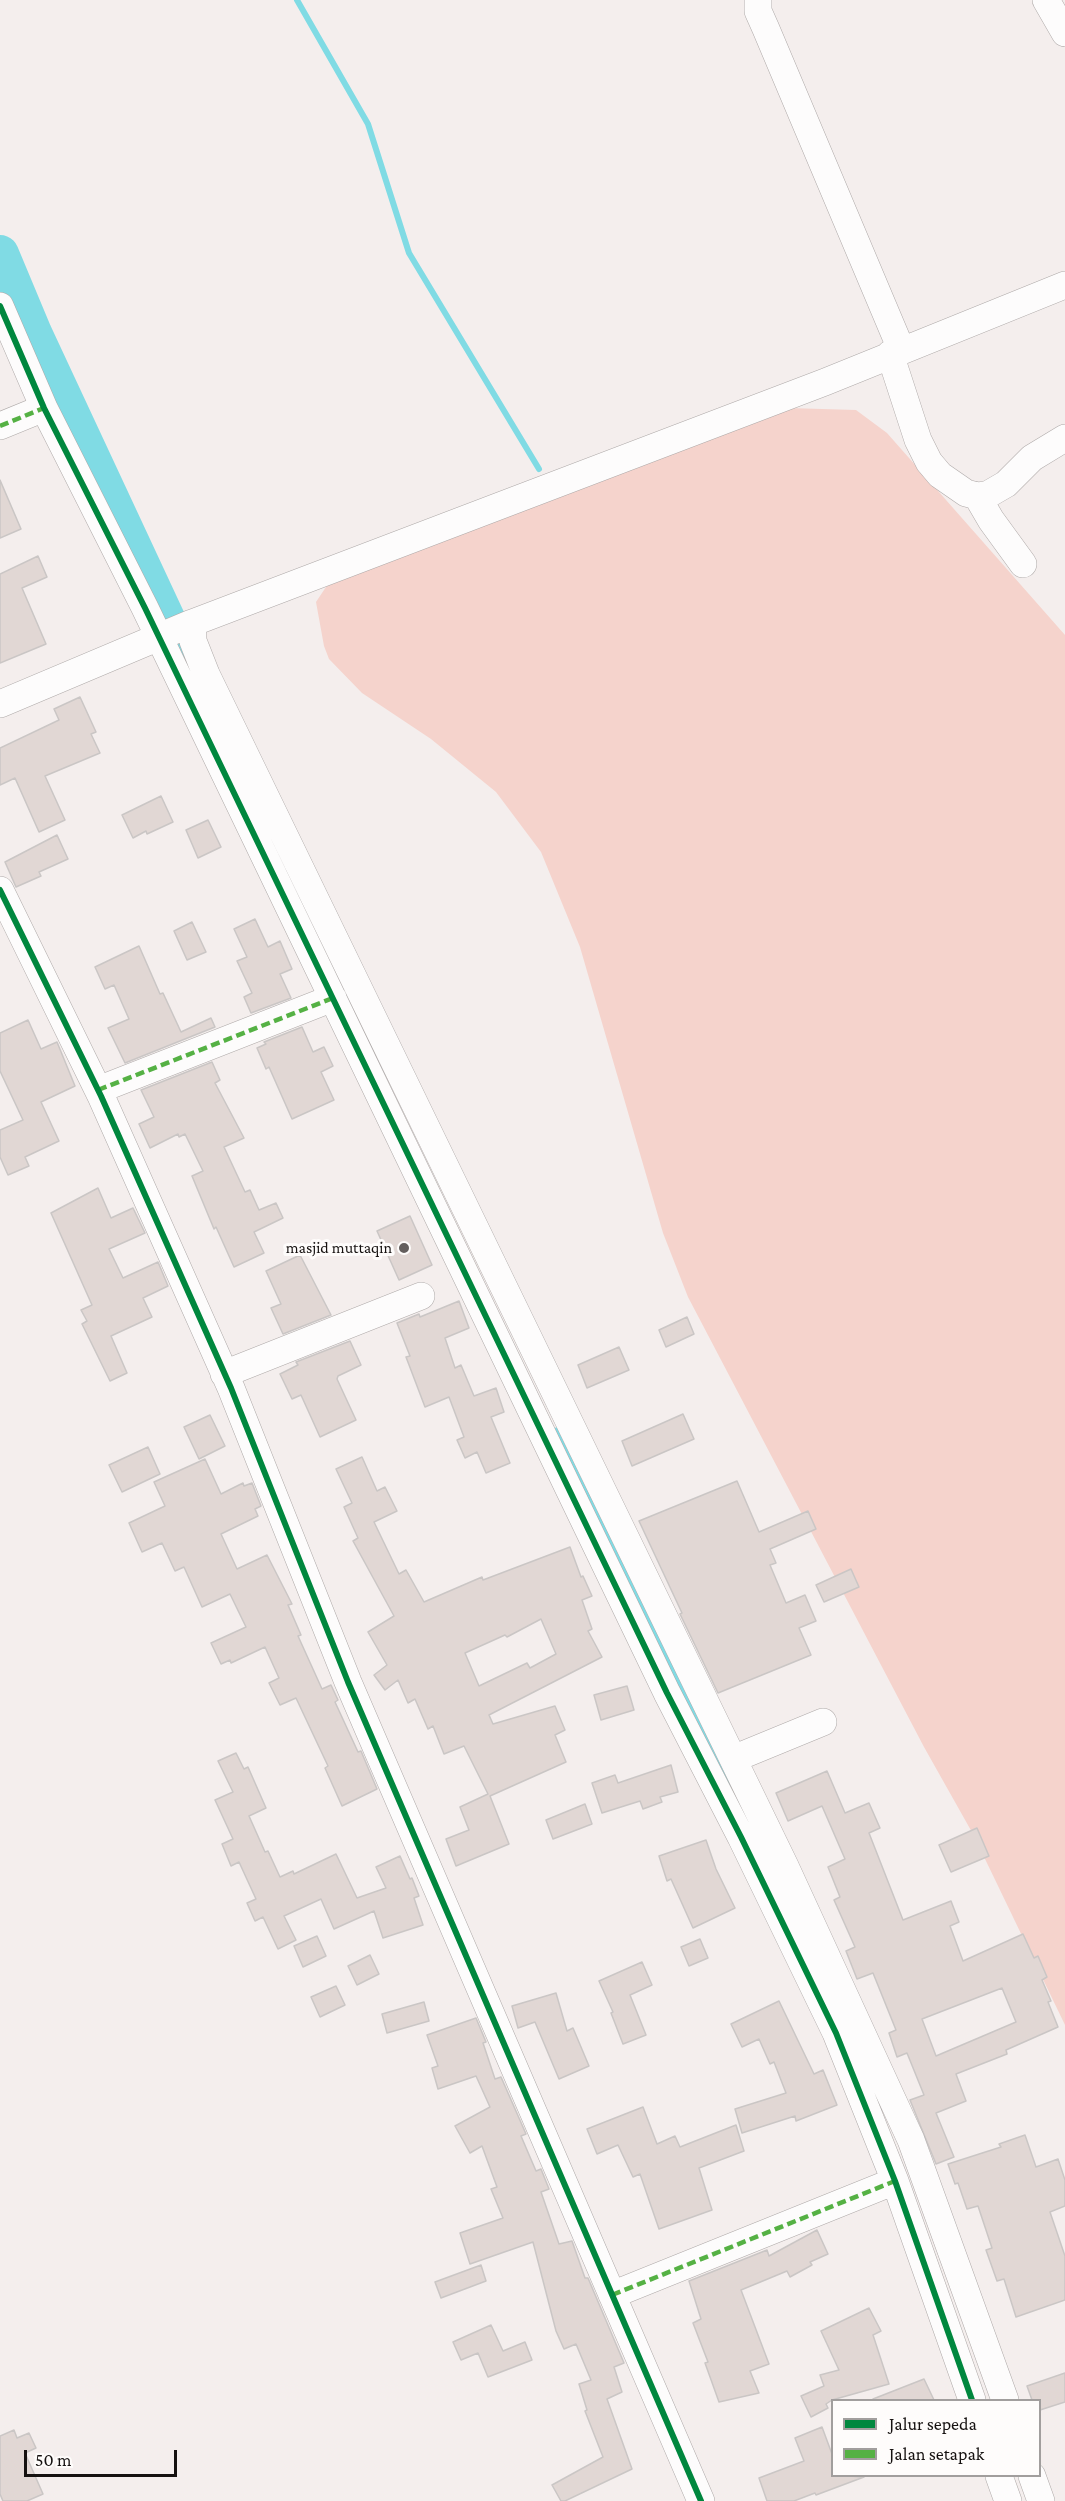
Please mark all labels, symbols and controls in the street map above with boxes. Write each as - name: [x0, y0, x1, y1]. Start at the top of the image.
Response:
- place label: masjid muttaqin: [286, 1238, 392, 1258]
- marker: masjid muttaqin: [397, 1241, 411, 1255]
- legend: [831, 2399, 1041, 2477]
- text: Jalur sepeda: [889, 2414, 977, 2434]
- scale bar: [27, 2438, 180, 2476]
- text: Jalan setapak: [889, 2444, 984, 2464]
- text: 50 m: [35, 2450, 72, 2470]

